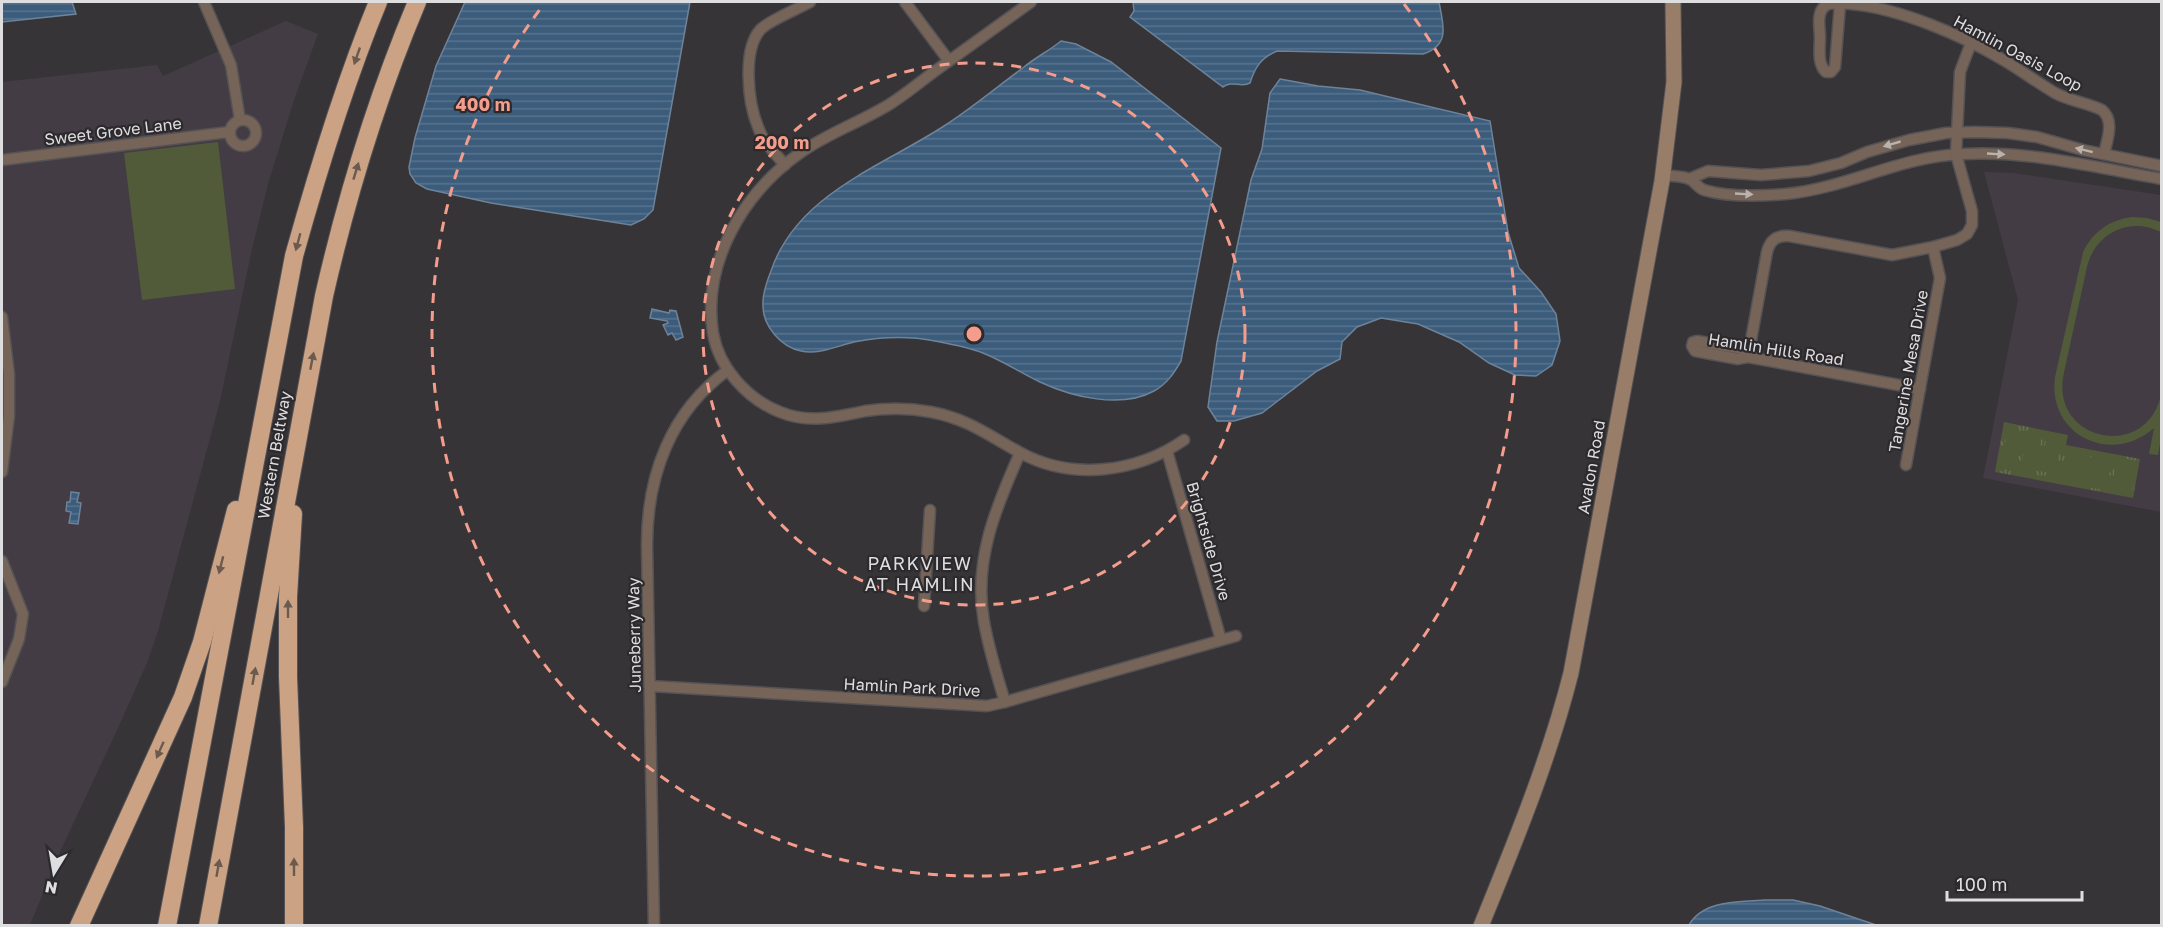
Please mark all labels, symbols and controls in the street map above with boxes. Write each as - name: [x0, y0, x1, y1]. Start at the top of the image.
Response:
- street label: Hamlin Oasis Loop: [1950, 11, 2086, 95]
- one-way arrow: [351, 47, 361, 65]
- text: 400 m: [456, 93, 510, 115]
- street label: Sweet Grove Lane: [43, 113, 183, 149]
- text: 200 m: [755, 131, 809, 153]
- one-way arrow: [1883, 140, 1901, 149]
- one-way arrow: [2075, 144, 2093, 154]
- one-way arrow: [1987, 149, 2006, 158]
- one-way arrow: [352, 162, 361, 180]
- one-way arrow: [1734, 189, 1753, 199]
- one-way arrow: [293, 233, 302, 251]
- street label: Tangerine Mesa Drive: [1884, 288, 1932, 454]
- centre of rings: [964, 324, 984, 344]
- street label: Hamlin Hills Road: [1707, 328, 1845, 370]
- one-way arrow: [308, 351, 317, 370]
- street label: Western Beltway: [253, 389, 295, 521]
- street label: Avalon Road: [1573, 419, 1609, 515]
- street label: Brightside Drive: [1182, 479, 1236, 603]
- district label: PARKVIEW AT HAMLIN: [865, 552, 975, 595]
- one-way arrow: [215, 556, 225, 574]
- street label: Juneberry Way: [623, 577, 645, 693]
- one-way arrow: [283, 600, 293, 619]
- one-way arrow: [250, 667, 259, 686]
- street label: Hamlin Park Drive: [843, 673, 981, 701]
- one-way arrow: [155, 741, 165, 759]
- north arrow: [24, 843, 84, 903]
- one-way arrow: [214, 858, 223, 877]
- one-way arrow: [289, 858, 299, 877]
- scale bar: [1947, 864, 2082, 902]
- text: 100 m: [1956, 873, 2007, 895]
- text: N: [43, 877, 59, 899]

